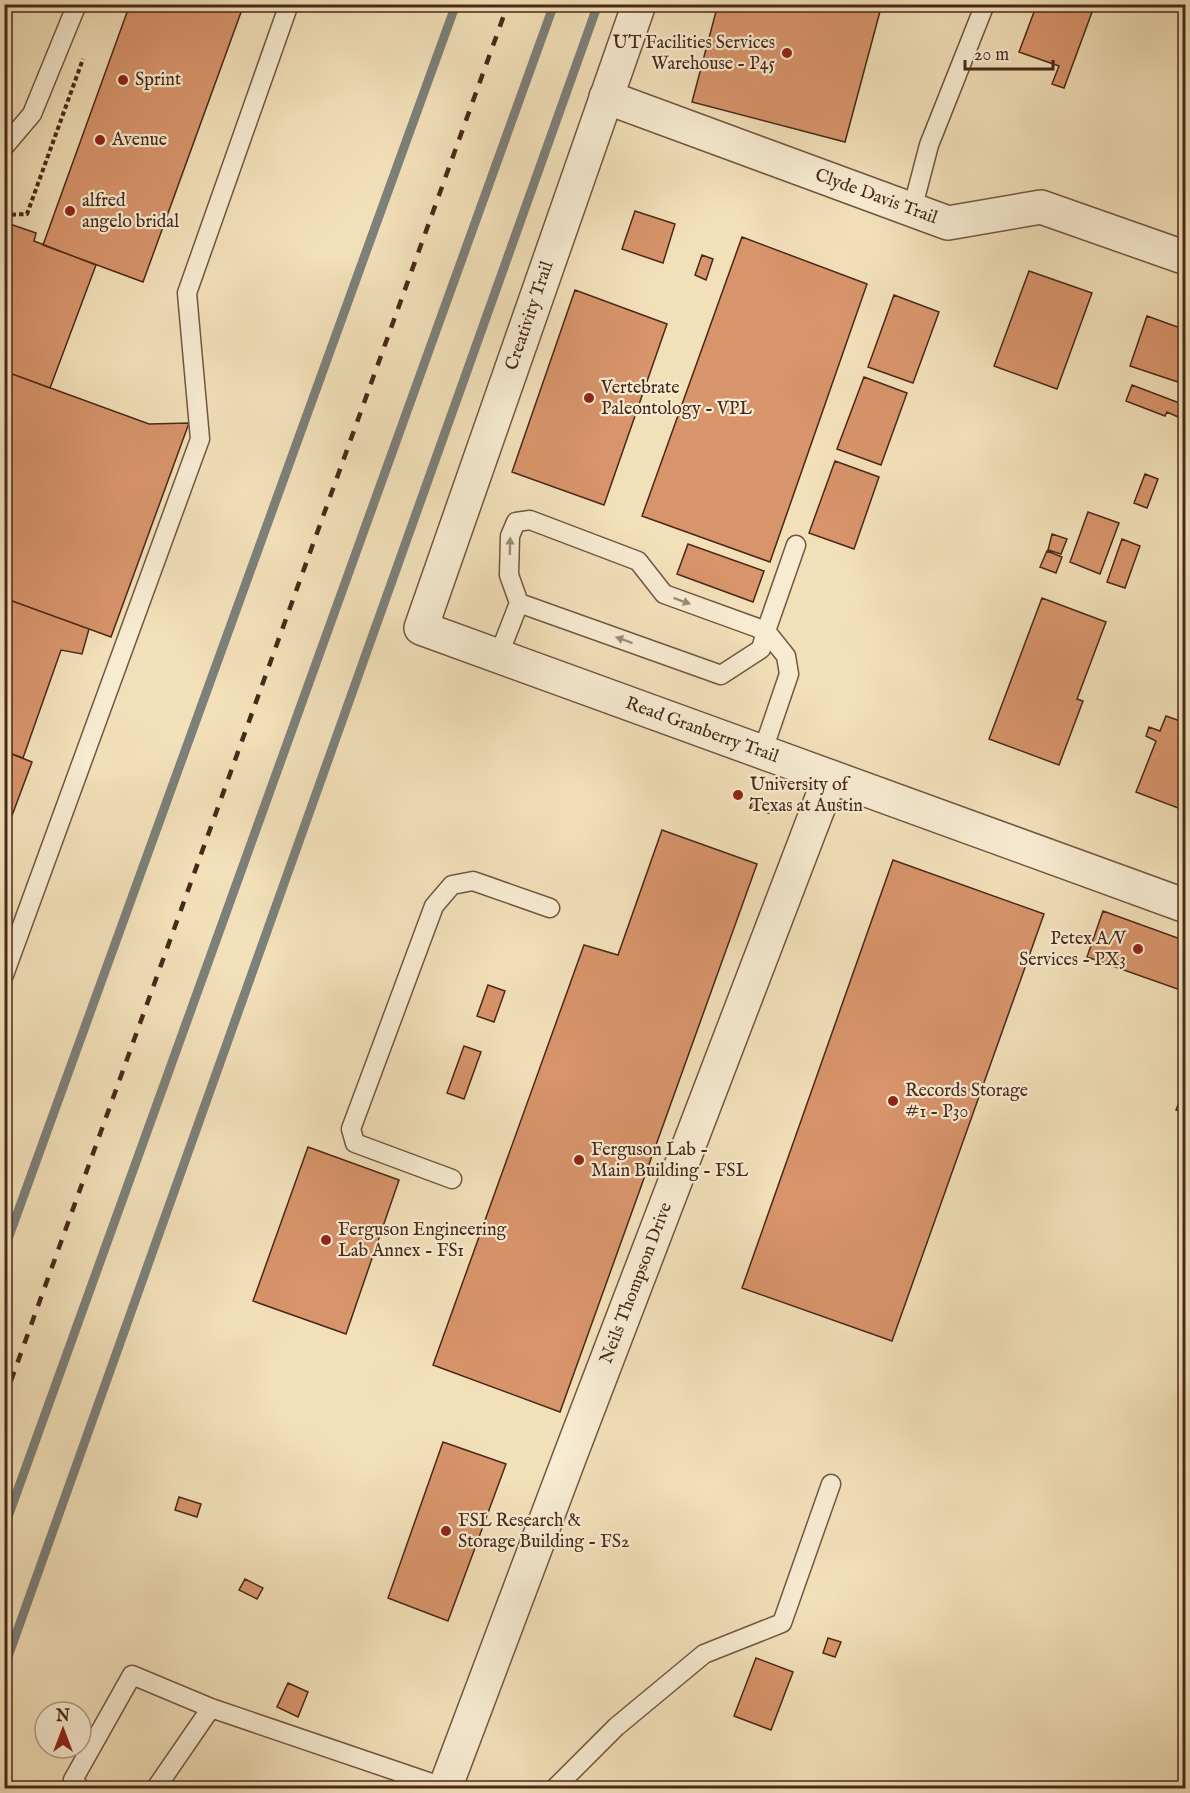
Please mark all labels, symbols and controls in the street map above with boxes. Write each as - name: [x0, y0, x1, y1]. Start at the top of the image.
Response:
- place label: UT Facilities Services Warehouse - P45: [613, 32, 775, 76]
- scale bar: [965, 33, 1054, 71]
- text: 20 m: [974, 44, 1009, 67]
- marker: UT Facilities Services Warehouse - P45: [780, 46, 794, 60]
- place label: Sprint: [135, 69, 181, 92]
- marker: Sprint: [116, 73, 130, 87]
- place label: Avenue: [111, 129, 167, 152]
- marker: Avenue: [93, 133, 107, 147]
- street label: Clyde Davis Trail: [812, 163, 941, 230]
- place label: alfred angelo bridal: [82, 190, 179, 234]
- marker: alfred angelo bridal: [63, 204, 77, 218]
- street label: Creativity Trail: [501, 258, 559, 374]
- place label: Vertebrate Paleontology - VPL: [600, 377, 752, 421]
- marker: Vertebrate Paleontology - VPL: [582, 391, 596, 405]
- one-way arrow: [505, 536, 515, 555]
- one-way arrow: [674, 596, 692, 606]
- one-way arrow: [615, 635, 633, 645]
- street label: Read Granberry Trail: [622, 692, 782, 768]
- place label: University of Texas at Austin: [750, 774, 863, 818]
- marker: University of Texas at Austin: [731, 788, 745, 802]
- place label: Petex A/V Services - PX3: [1019, 928, 1127, 972]
- marker: Petex A/V Services - PX3: [1131, 942, 1145, 956]
- place label: Records Storage #1 - P30: [905, 1080, 1028, 1124]
- marker: Records Storage #1 - P30: [886, 1094, 900, 1108]
- place label: Ferguson Lab - Main Building - FSL: [591, 1139, 749, 1183]
- marker: Ferguson Lab - Main Building - FSL: [572, 1153, 586, 1167]
- street label: Neils Thompson Drive: [595, 1199, 678, 1367]
- place label: Ferguson Engineering Lab Annex - FS1: [338, 1219, 507, 1263]
- marker: Ferguson Engineering Lab Annex - FS1: [319, 1233, 333, 1247]
- place label: FSL Research & Storage Building - FS2: [458, 1510, 629, 1554]
- marker: FSL Research & Storage Building - FS2: [439, 1524, 453, 1538]
- north arrow: [33, 1700, 93, 1760]
- text: N: [55, 1707, 70, 1727]

